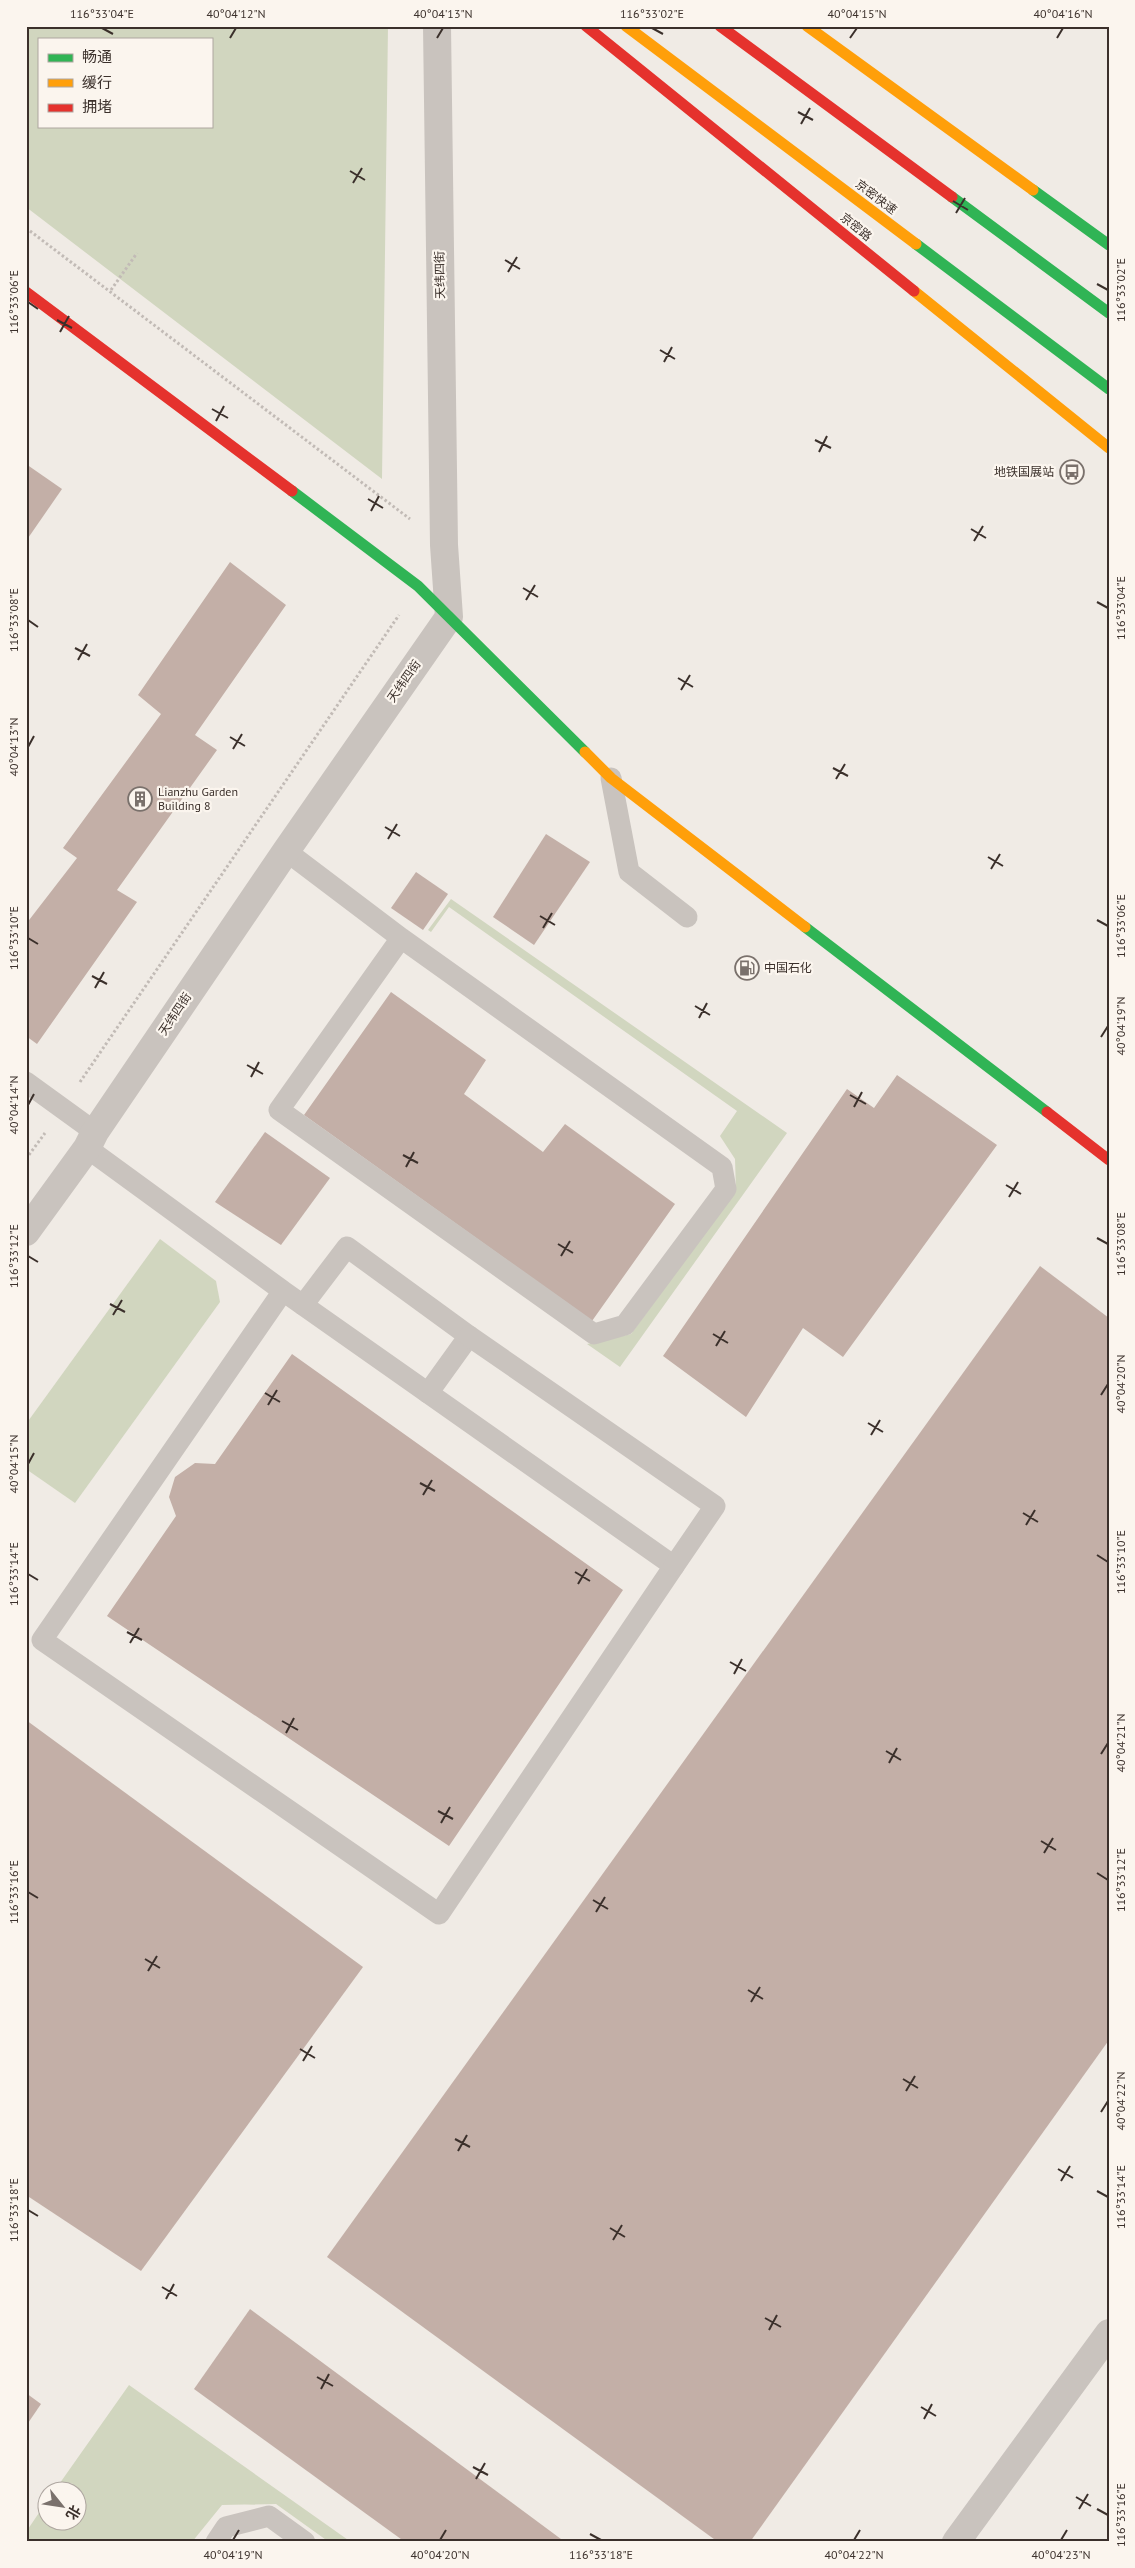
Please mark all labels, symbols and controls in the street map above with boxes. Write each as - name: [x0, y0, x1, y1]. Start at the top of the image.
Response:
- text: 116°33'04"E: [70, 6, 134, 21]
- text: 40°04'12"N: [206, 6, 266, 21]
- text: 40°04'13"N: [413, 6, 473, 21]
- text: 116°33'02"E: [620, 6, 684, 21]
- text: 40°04'15"N: [827, 6, 887, 21]
- text: 40°04'16"N: [1033, 6, 1093, 21]
- legend: [38, 38, 212, 128]
- text: 畅通: [82, 47, 112, 66]
- text: 缓行: [82, 73, 112, 92]
- text: 拥堵: [82, 97, 112, 116]
- street label: 京密快速: [853, 176, 900, 217]
- street label: 京密路: [838, 209, 875, 244]
- street label: 天纬四街: [432, 251, 447, 299]
- text: 116°33'02"E: [1113, 258, 1128, 322]
- text: 116°33'06"E: [6, 270, 21, 334]
- bus stop icon: 地铁国展站: [1059, 459, 1085, 485]
- place label: 地铁国展站: [994, 464, 1054, 479]
- text: 116°33'04"E: [1113, 576, 1128, 640]
- text: 116°33'08"E: [6, 588, 21, 652]
- street label: 天纬四街: [384, 657, 424, 705]
- text: 40°04'13"N: [6, 717, 21, 777]
- place label: Lianzhu Garden Building 8: [158, 784, 238, 813]
- building icon: Lianzhu Garden Building 8: [127, 786, 153, 812]
- text: 116°33'06"E: [1113, 894, 1128, 958]
- text: 116°33'10"E: [6, 906, 21, 970]
- fuel station icon: 中国石化: [734, 955, 760, 981]
- place label: 中国石化: [764, 960, 812, 975]
- street label: 天纬四街: [155, 990, 194, 1038]
- text: 40°04'19"N: [1113, 996, 1128, 1056]
- text: 40°04'14"N: [6, 1075, 21, 1135]
- text: 116°33'08"E: [1113, 1212, 1128, 1276]
- text: 116°33'12"E: [6, 1224, 21, 1288]
- text: 40°04'20"N: [1113, 1354, 1128, 1414]
- text: 40°04'15"N: [6, 1434, 21, 1494]
- text: 116°33'10"E: [1113, 1530, 1128, 1594]
- text: 116°33'14"E: [6, 1542, 21, 1606]
- text: 40°04'21"N: [1113, 1713, 1128, 1773]
- text: 116°33'12"E: [1113, 1848, 1128, 1912]
- text: 116°33'16"E: [6, 1860, 21, 1924]
- text: 40°04'22"N: [1113, 2071, 1128, 2131]
- text: 116°33'14"E: [1113, 2165, 1128, 2229]
- text: 116°33'18"E: [6, 2178, 21, 2242]
- north arrow: [38, 2480, 88, 2530]
- text: 116°33'16"E: [1113, 2483, 1128, 2547]
- text: 北: [62, 2502, 85, 2523]
- text: 40°04'19"N: [203, 2547, 263, 2562]
- text: 40°04'20"N: [410, 2547, 470, 2562]
- text: 116°33'18"E: [569, 2547, 633, 2562]
- text: 40°04'22"N: [824, 2547, 884, 2562]
- text: 40°04'23"N: [1031, 2547, 1091, 2562]

